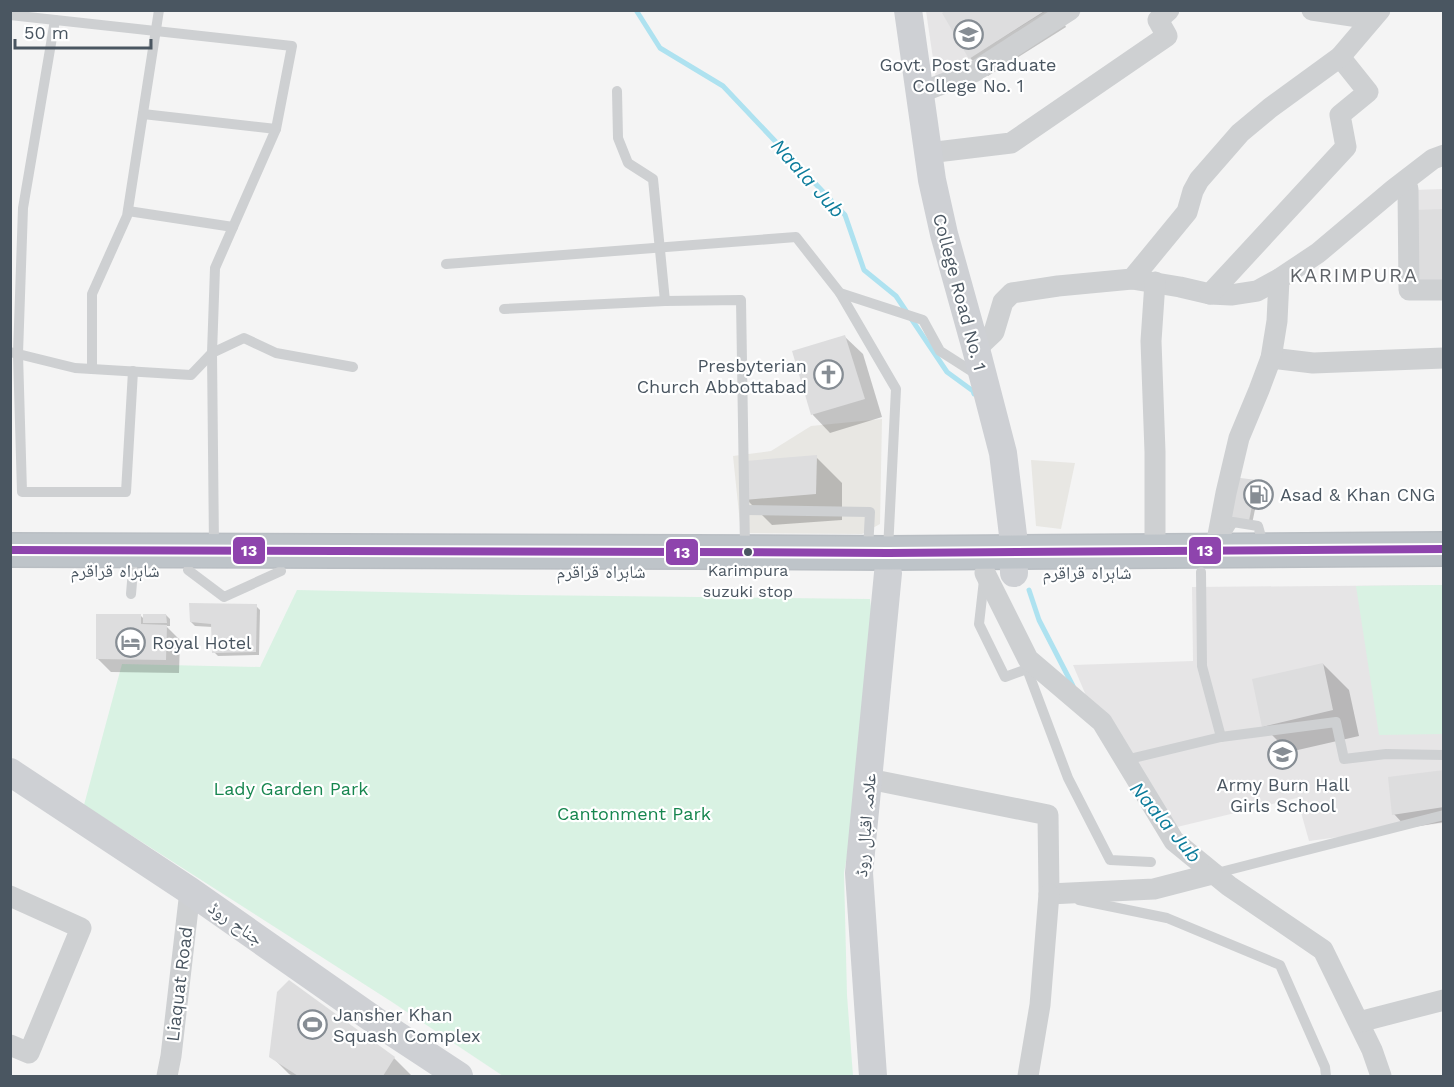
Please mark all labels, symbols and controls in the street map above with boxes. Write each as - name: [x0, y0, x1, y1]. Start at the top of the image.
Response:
- scale bar: [15, 12, 152, 50]
- school or university icon: Govt. Post Graduate College No. 1: [952, 19, 984, 51]
- text: 50 m: [24, 22, 69, 43]
- place label: Govt. Post Graduate College No. 1: [880, 54, 1056, 96]
- water label: Naala Jub: [766, 133, 850, 223]
- street label: College Road No. 1: [929, 211, 991, 373]
- district label: KARIMPURA: [1290, 263, 1418, 287]
- place label: Presbyterian Church Abbottabad: [637, 355, 807, 397]
- church icon: Presbyterian Church Abbottabad: [812, 359, 844, 391]
- fuel station icon: Asad & Khan CNG: [1243, 478, 1275, 510]
- place label: Asad & Khan CNG: [1280, 484, 1435, 505]
- line badge: 13: [232, 536, 266, 565]
- line badge: 13: [1188, 536, 1222, 565]
- line badge: 13: [665, 538, 699, 566]
- text: 13: [241, 541, 257, 560]
- text: 13: [1197, 541, 1213, 560]
- text: 13: [674, 543, 690, 562]
- marker: Karimpura suzuki stop: [742, 546, 754, 558]
- street label: شاہراہ قراقرم: [70, 560, 160, 583]
- street label: شاہراہ قراقرم: [556, 561, 646, 584]
- place label: Karimpura suzuki stop: [703, 561, 793, 601]
- street label: شاہراہ قراقرم: [1042, 562, 1132, 585]
- hotel icon: Royal Hotel: [115, 626, 147, 658]
- place label: Royal Hotel: [152, 632, 252, 653]
- school or university icon: Army Burn Hall Girls School: [1267, 739, 1299, 771]
- street label: علامہ اقبال روڈ: [850, 772, 881, 878]
- place label: Army Burn Hall Girls School: [1217, 774, 1350, 816]
- water label: Naala Jub: [1125, 777, 1207, 867]
- park label: Lady Garden Park: [213, 778, 369, 799]
- park label: Cantonment Park: [557, 803, 711, 824]
- street label: جناح روڈ: [204, 897, 267, 951]
- street label: Liaquat Road: [162, 925, 196, 1043]
- place label: Jansher Khan Squash Complex: [333, 1004, 481, 1046]
- sports icon: Jansher Khan Squash Complex: [296, 1008, 328, 1040]

